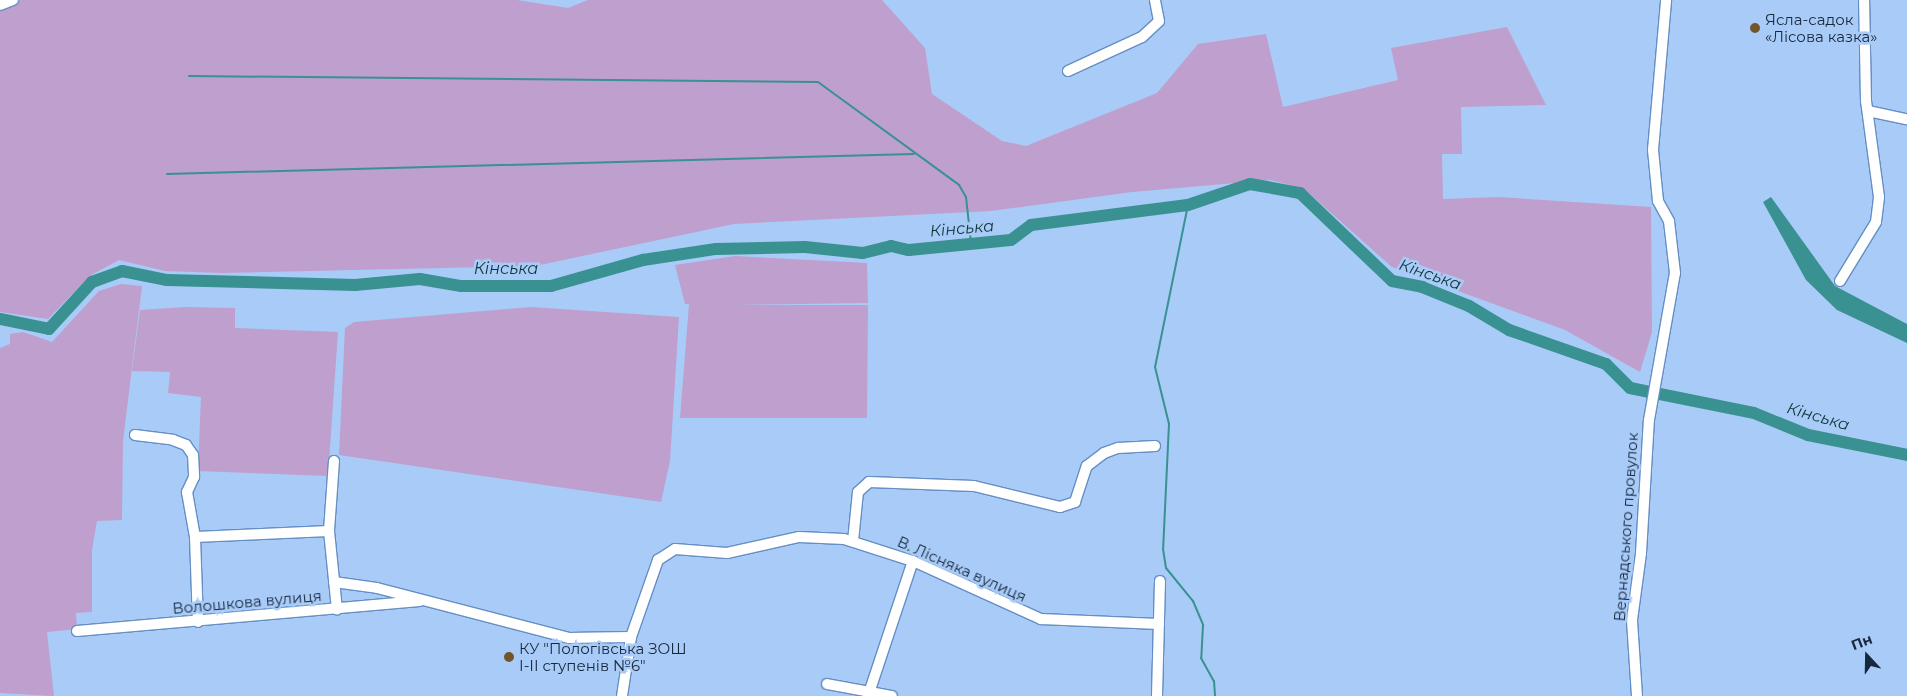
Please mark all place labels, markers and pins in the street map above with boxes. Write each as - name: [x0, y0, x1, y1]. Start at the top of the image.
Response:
- place label: Ясла-садок «Лісова казка»: [1765, 10, 1877, 45]
- marker: Ясла-садок «Лісова казка»: [1749, 22, 1761, 34]
- place label: КУ "Пологівська ЗОШ І-ІІ ступенів №6": [519, 639, 687, 674]
- marker: КУ "Пологівська ЗОШ І-ІІ ступенів №6": [503, 651, 515, 663]

